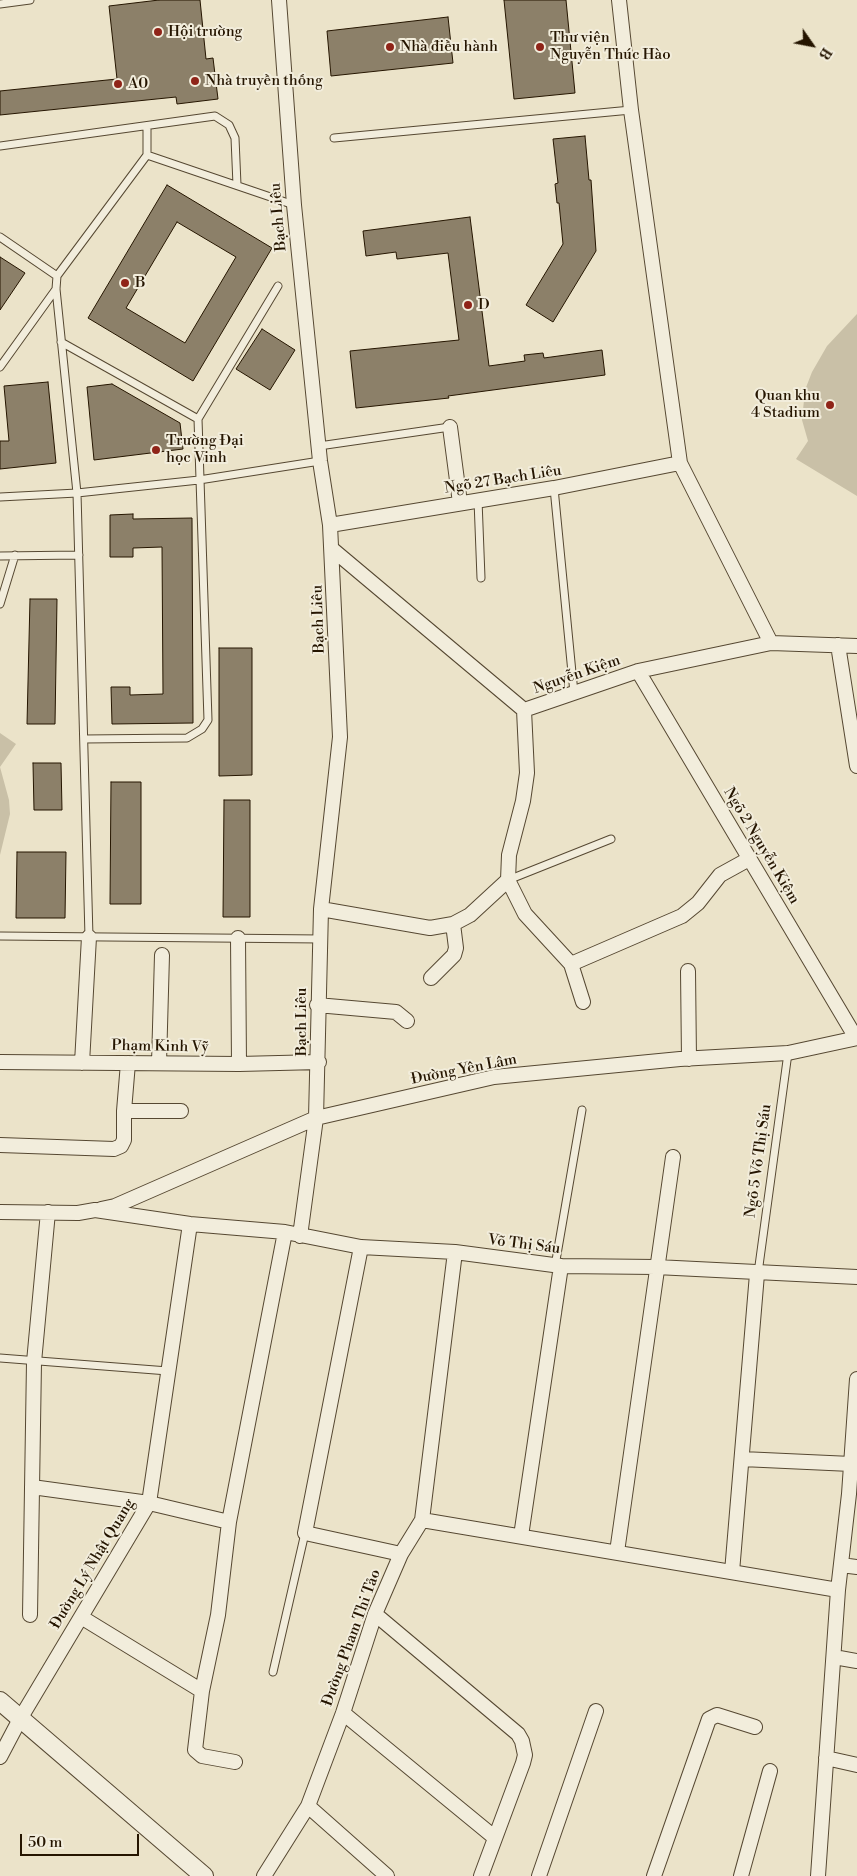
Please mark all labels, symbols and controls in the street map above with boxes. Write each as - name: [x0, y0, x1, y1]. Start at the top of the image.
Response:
- north arrow: [787, 20, 837, 70]
- place label: Hội trường: [168, 23, 242, 41]
- marker: Hội trường: [152, 26, 164, 38]
- place label: Thư viện Nguyễn Thúc Hào: [550, 29, 671, 64]
- place label: Nhà điều hành: [400, 38, 498, 56]
- marker: Nhà điều hành: [384, 41, 396, 53]
- marker: Thư viện Nguyễn Thúc Hào: [534, 41, 546, 53]
- text: B: [814, 44, 835, 62]
- place label: Nhà truyền thống: [205, 72, 323, 90]
- place label: A0: [128, 75, 148, 93]
- marker: Nhà truyền thống: [189, 75, 201, 87]
- marker: A0: [112, 78, 124, 90]
- street label: Bạch Liêu: [267, 182, 291, 252]
- place label: B: [135, 274, 146, 292]
- marker: B: [119, 277, 131, 289]
- place label: D: [478, 296, 490, 314]
- marker: D: [462, 299, 474, 311]
- place label: Quan khu 4 Stadium: [751, 387, 820, 422]
- marker: Quan khu 4 Stadium: [824, 399, 836, 411]
- place label: Trường Đại học Vinh: [166, 432, 244, 467]
- marker: Trường Đại học Vinh: [150, 444, 162, 456]
- street label: Ngõ 27 Bạch Liêu: [443, 462, 563, 498]
- street label: Bạch Liêu: [309, 584, 329, 654]
- street label: Nguyễn Kiệm: [531, 652, 623, 698]
- street label: Ngõ 2 Nguyễn Kiệm: [719, 784, 803, 908]
- street label: Bạch Liêu: [293, 988, 311, 1056]
- street label: Phạm Kinh Vỹ: [111, 1037, 209, 1057]
- street label: Đường Yên Lâm: [410, 1051, 518, 1089]
- street label: Ngõ 5 Võ Thị Sáu: [742, 1103, 776, 1219]
- street label: Võ Thị Sáu: [487, 1232, 561, 1258]
- street label: Đường Lý Nhật Quang: [47, 1495, 139, 1633]
- street label: Đường Pham Thi Tảo: [319, 1567, 385, 1709]
- scale bar: [22, 1824, 141, 1856]
- text: 50 m: [28, 1833, 62, 1852]

